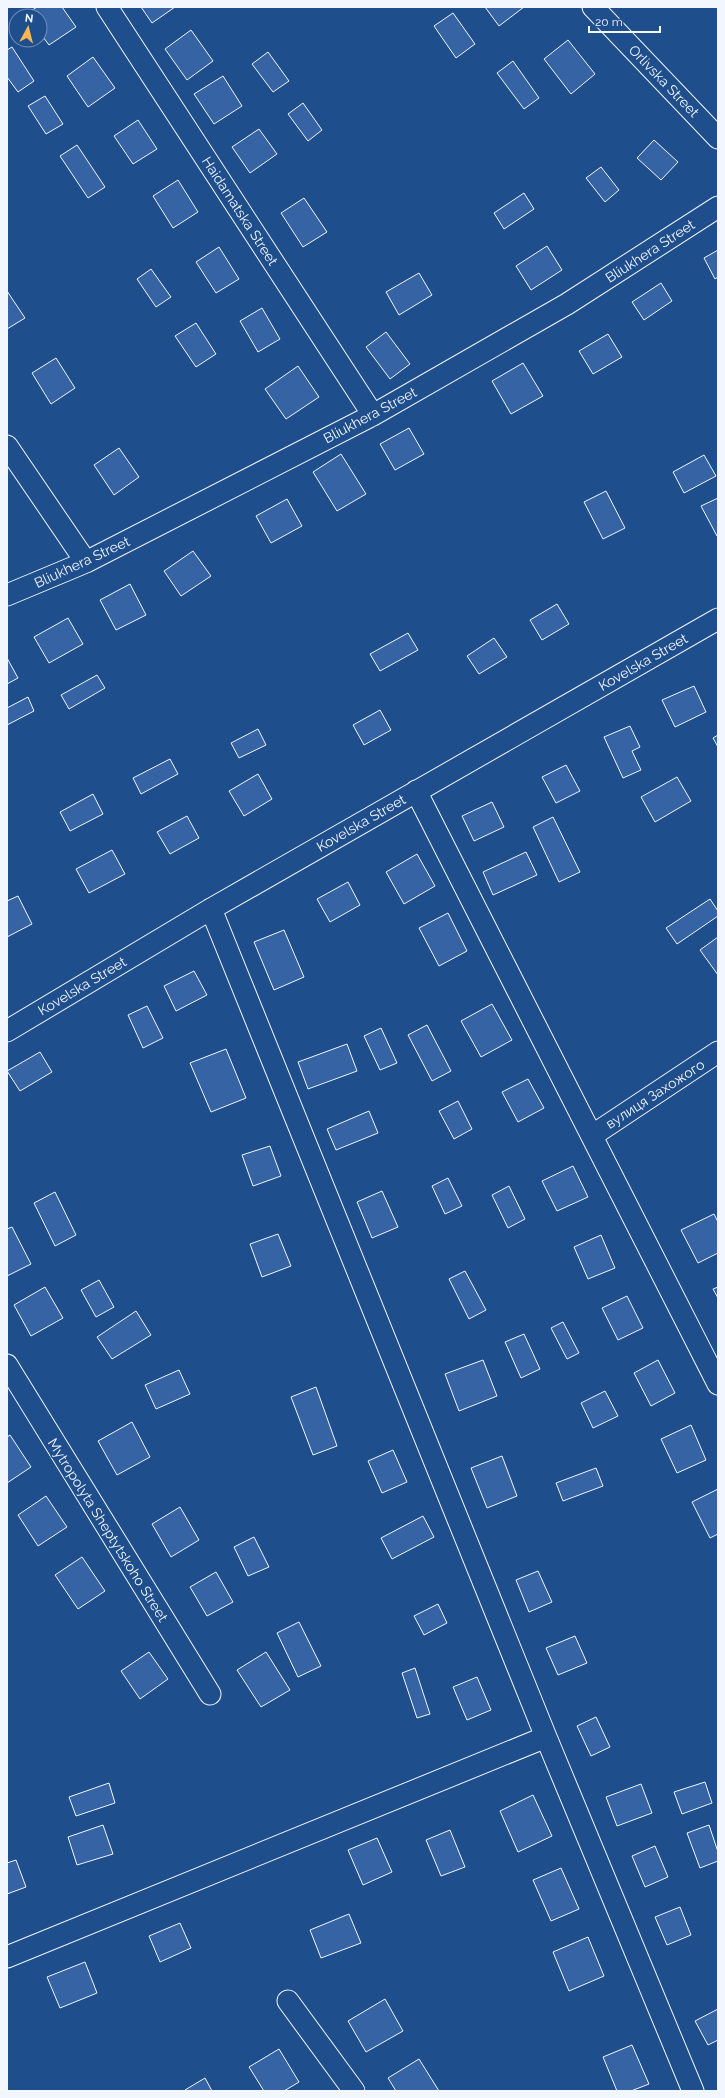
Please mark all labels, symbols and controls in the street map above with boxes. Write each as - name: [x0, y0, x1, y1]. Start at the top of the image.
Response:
- north arrow: [8, 8, 48, 48]
- scale bar: [589, 8, 660, 34]
- text: N: [24, 12, 34, 26]
- text: 20 m: [595, 15, 623, 29]
- street label: Orlivska Street: [626, 42, 703, 120]
- street label: Haidamatska Street: [199, 154, 281, 269]
- street label: Bliukhera Street: [602, 216, 698, 286]
- street label: Bliukhera Street: [321, 384, 420, 446]
- street label: Bliukhera Street: [32, 533, 132, 591]
- street label: Kovelska Street: [596, 630, 691, 694]
- street label: Kovelska Street: [314, 791, 409, 855]
- street label: Kovelska Street: [35, 953, 129, 1019]
- street label: вулиця Захожого: [603, 1056, 707, 1132]
- street label: Mytropolyta Sheptytskoho Street: [45, 1435, 171, 1625]

